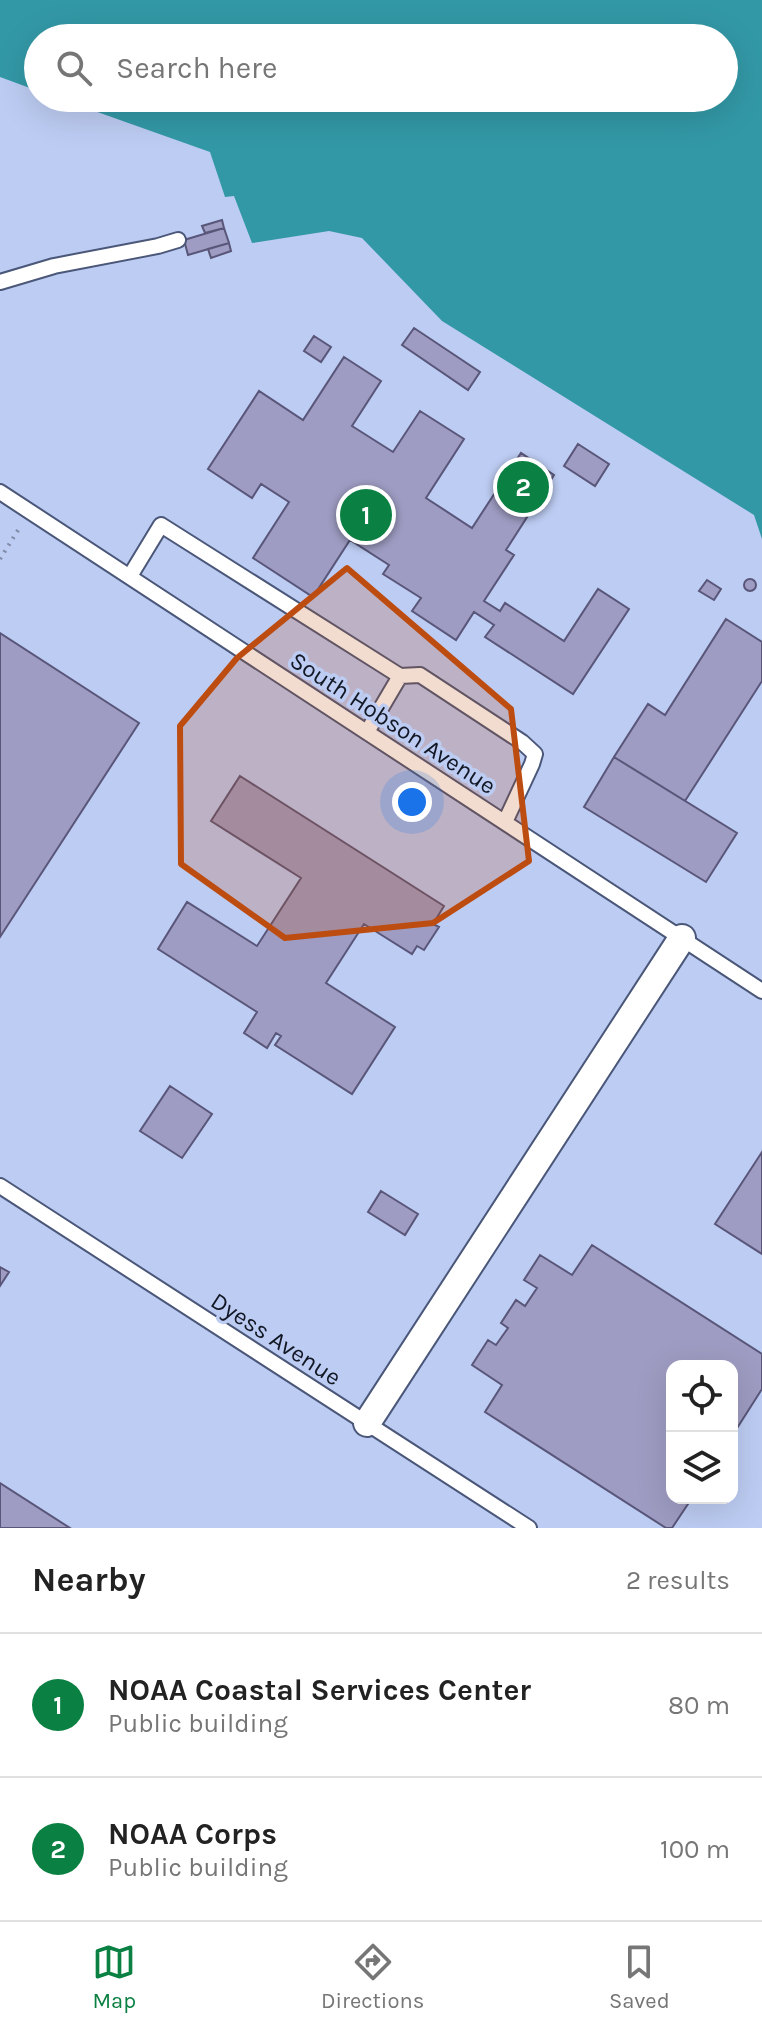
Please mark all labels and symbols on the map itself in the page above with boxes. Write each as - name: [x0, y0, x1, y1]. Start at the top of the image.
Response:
- pin: 2: [497, 457, 549, 517]
- pin: 1: [340, 485, 392, 545]
- street label: South Hobson Avenue: [285, 646, 501, 800]
- your location: [392, 782, 432, 822]
- street label: Dyess Avenue: [206, 1287, 346, 1391]

